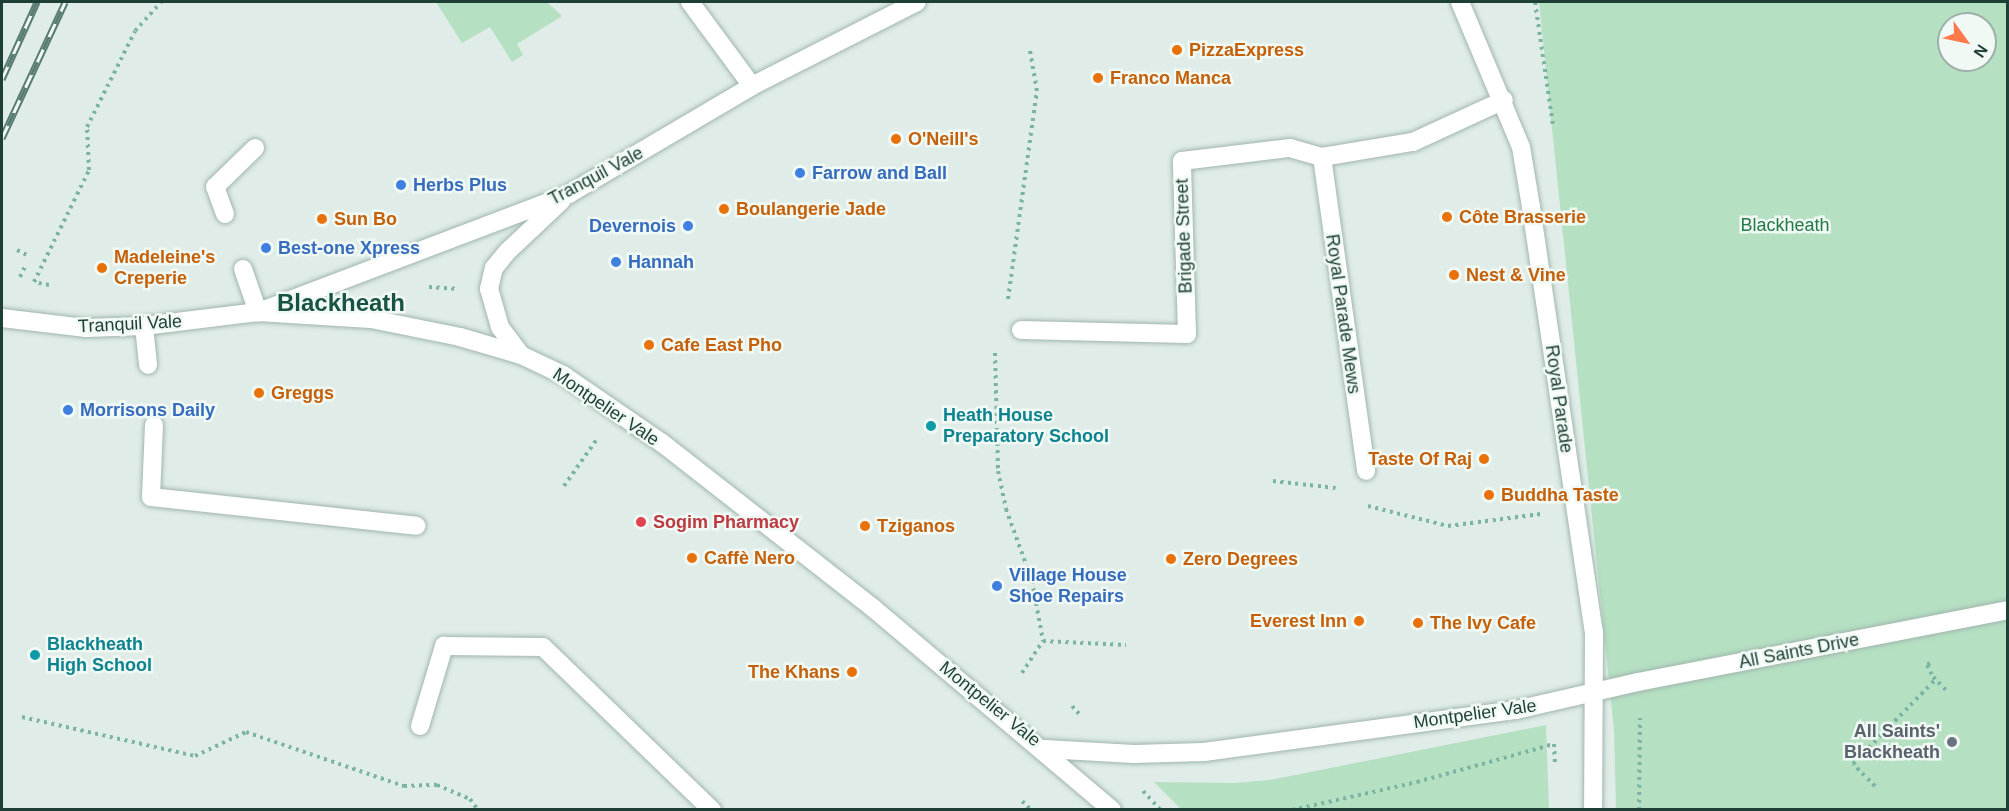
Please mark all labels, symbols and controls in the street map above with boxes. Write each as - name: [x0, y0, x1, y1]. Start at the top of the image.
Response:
- north arrow: [1937, 12, 1997, 72]
- place label: PizzaExpress: [1189, 39, 1304, 61]
- text: N: [1971, 42, 1991, 60]
- marker: PizzaExpress: [1170, 43, 1184, 57]
- place label: Franco Manca: [1110, 67, 1231, 89]
- marker: Franco Manca: [1091, 71, 1105, 85]
- place label: O'Neill's: [908, 128, 979, 150]
- marker: O'Neill's: [889, 132, 903, 146]
- street label: Tranquil Vale: [545, 142, 647, 210]
- place label: Farrow and Ball: [812, 162, 947, 184]
- marker: Farrow and Ball: [793, 166, 807, 180]
- place label: Herbs Plus: [413, 174, 507, 196]
- marker: Herbs Plus: [394, 178, 408, 192]
- street label: Brigade Street: [1171, 178, 1197, 294]
- place label: Boulangerie Jade: [736, 198, 886, 220]
- marker: Boulangerie Jade: [717, 202, 731, 216]
- place label: Côte Brasserie: [1459, 206, 1586, 228]
- place label: Sun Bo: [334, 208, 397, 230]
- marker: Côte Brasserie: [1440, 210, 1454, 224]
- marker: Sun Bo: [315, 212, 329, 226]
- park label: Blackheath: [1740, 214, 1830, 236]
- place label: Devernois: [589, 215, 676, 237]
- marker: Devernois: [681, 219, 695, 233]
- street label: Royal Parade Mews: [1321, 233, 1365, 395]
- place label: Best-one Xpress: [278, 237, 420, 259]
- marker: Best-one Xpress: [259, 241, 273, 255]
- place label: Madeleine's Creperie: [114, 247, 215, 290]
- place label: Hannah: [628, 251, 694, 273]
- marker: Hannah: [609, 255, 623, 269]
- marker: Madeleine's Creperie: [95, 261, 109, 275]
- place label: Nest & Vine: [1466, 264, 1566, 286]
- marker: Nest & Vine: [1447, 268, 1461, 282]
- district label: Blackheath: [277, 289, 405, 317]
- street label: Tranquil Vale: [77, 310, 183, 338]
- place label: Cafe East Pho: [661, 334, 782, 356]
- marker: Cafe East Pho: [642, 338, 656, 352]
- street label: Royal Parade: [1541, 343, 1577, 455]
- street label: Montpelier Vale: [549, 363, 663, 451]
- place label: Greggs: [271, 382, 334, 404]
- marker: Greggs: [252, 386, 266, 400]
- place label: Morrisons Daily: [80, 399, 215, 421]
- marker: Morrisons Daily: [61, 403, 75, 417]
- place label: Heath House Preparatory School: [943, 405, 1109, 448]
- marker: Heath House Preparatory School: [924, 419, 938, 433]
- place label: Taste Of Raj: [1368, 448, 1472, 470]
- marker: Taste Of Raj: [1477, 452, 1491, 466]
- place label: Buddha Taste: [1501, 484, 1619, 506]
- marker: Buddha Taste: [1482, 488, 1496, 502]
- place label: Sogim Pharmacy: [653, 511, 799, 533]
- marker: Sogim Pharmacy: [634, 515, 648, 529]
- place label: Tziganos: [877, 515, 955, 537]
- marker: Tziganos: [858, 519, 872, 533]
- place label: Caffè Nero: [704, 547, 795, 569]
- place label: Zero Degrees: [1183, 548, 1298, 570]
- marker: Caffè Nero: [685, 551, 699, 565]
- marker: Zero Degrees: [1164, 552, 1178, 566]
- place label: Village House Shoe Repairs: [1009, 565, 1127, 608]
- marker: Village House Shoe Repairs: [990, 579, 1004, 593]
- place label: Everest Inn: [1250, 610, 1347, 632]
- place label: The Ivy Cafe: [1430, 612, 1536, 634]
- marker: Everest Inn: [1352, 614, 1366, 628]
- marker: The Ivy Cafe: [1411, 616, 1425, 630]
- street label: All Saints Drive: [1737, 629, 1861, 673]
- place label: Blackheath High School: [47, 634, 152, 676]
- marker: Blackheath High School: [28, 648, 42, 662]
- street label: Montpelier Vale: [935, 657, 1045, 751]
- place label: The Khans: [748, 661, 840, 683]
- marker: The Khans: [845, 665, 859, 679]
- street label: Montpelier Vale: [1412, 695, 1538, 733]
- place label: All Saints' Blackheath: [1844, 721, 1940, 764]
- marker: All Saints' Blackheath: [1945, 735, 1959, 749]

